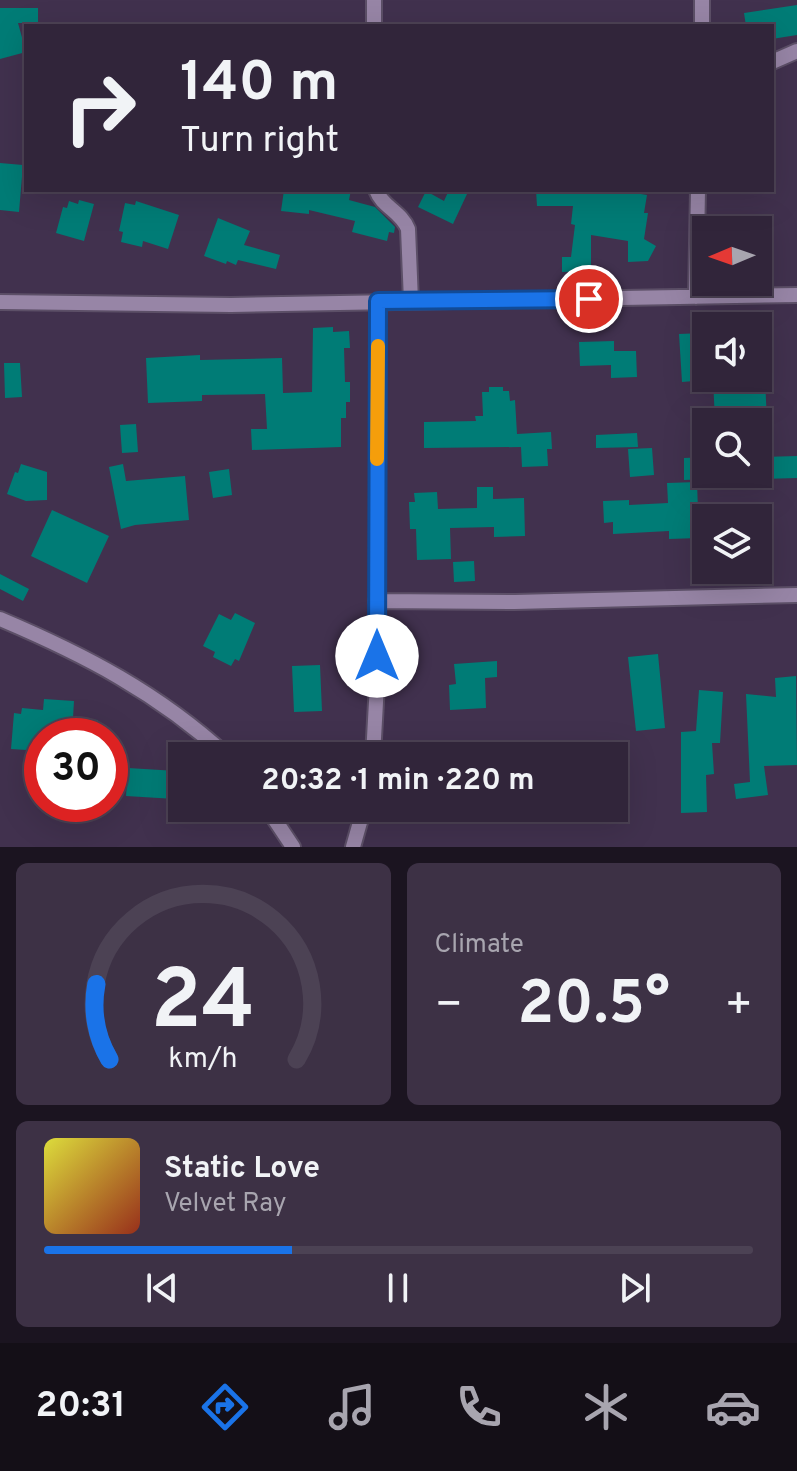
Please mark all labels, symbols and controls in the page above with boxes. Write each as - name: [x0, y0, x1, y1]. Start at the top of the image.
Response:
- text: 140 m: [180, 50, 338, 120]
- icon: right: [48, 56, 152, 160]
- text: Turn right: [180, 119, 339, 165]
- north arrow: [692, 216, 772, 296]
- map controls: [692, 216, 772, 584]
- pin: [555, 265, 623, 333]
- icon: arrive: [567, 277, 611, 321]
- button: sound: [692, 312, 772, 392]
- button: search: [692, 408, 772, 488]
- button: layers: [692, 504, 772, 584]
- position arrow: [335, 614, 419, 698]
- speed limit sign: 30: [24, 718, 128, 822]
- text: 20:32 · 1 min · 220 m: [261, 763, 535, 800]
- text: Climate: [435, 929, 524, 962]
- text: 24: [151, 953, 255, 1058]
- text: 20.5°: [518, 969, 670, 1045]
- text: −: [435, 979, 463, 1035]
- text: +: [725, 979, 753, 1035]
- text: km/h: [169, 1042, 238, 1078]
- text: Static Love: [164, 1151, 320, 1188]
- text: Velvet Ray: [164, 1188, 287, 1221]
- icon: previous: [140, 1266, 184, 1310]
- icon: pause: [376, 1266, 420, 1310]
- icon: next: [613, 1266, 657, 1310]
- icon: directions: [197, 1379, 253, 1435]
- icon: music: [324, 1379, 380, 1435]
- icon: phone: [451, 1379, 507, 1435]
- icon: climate: [578, 1379, 634, 1435]
- icon: car: [705, 1379, 761, 1435]
- text: 20:31: [36, 1384, 126, 1430]

